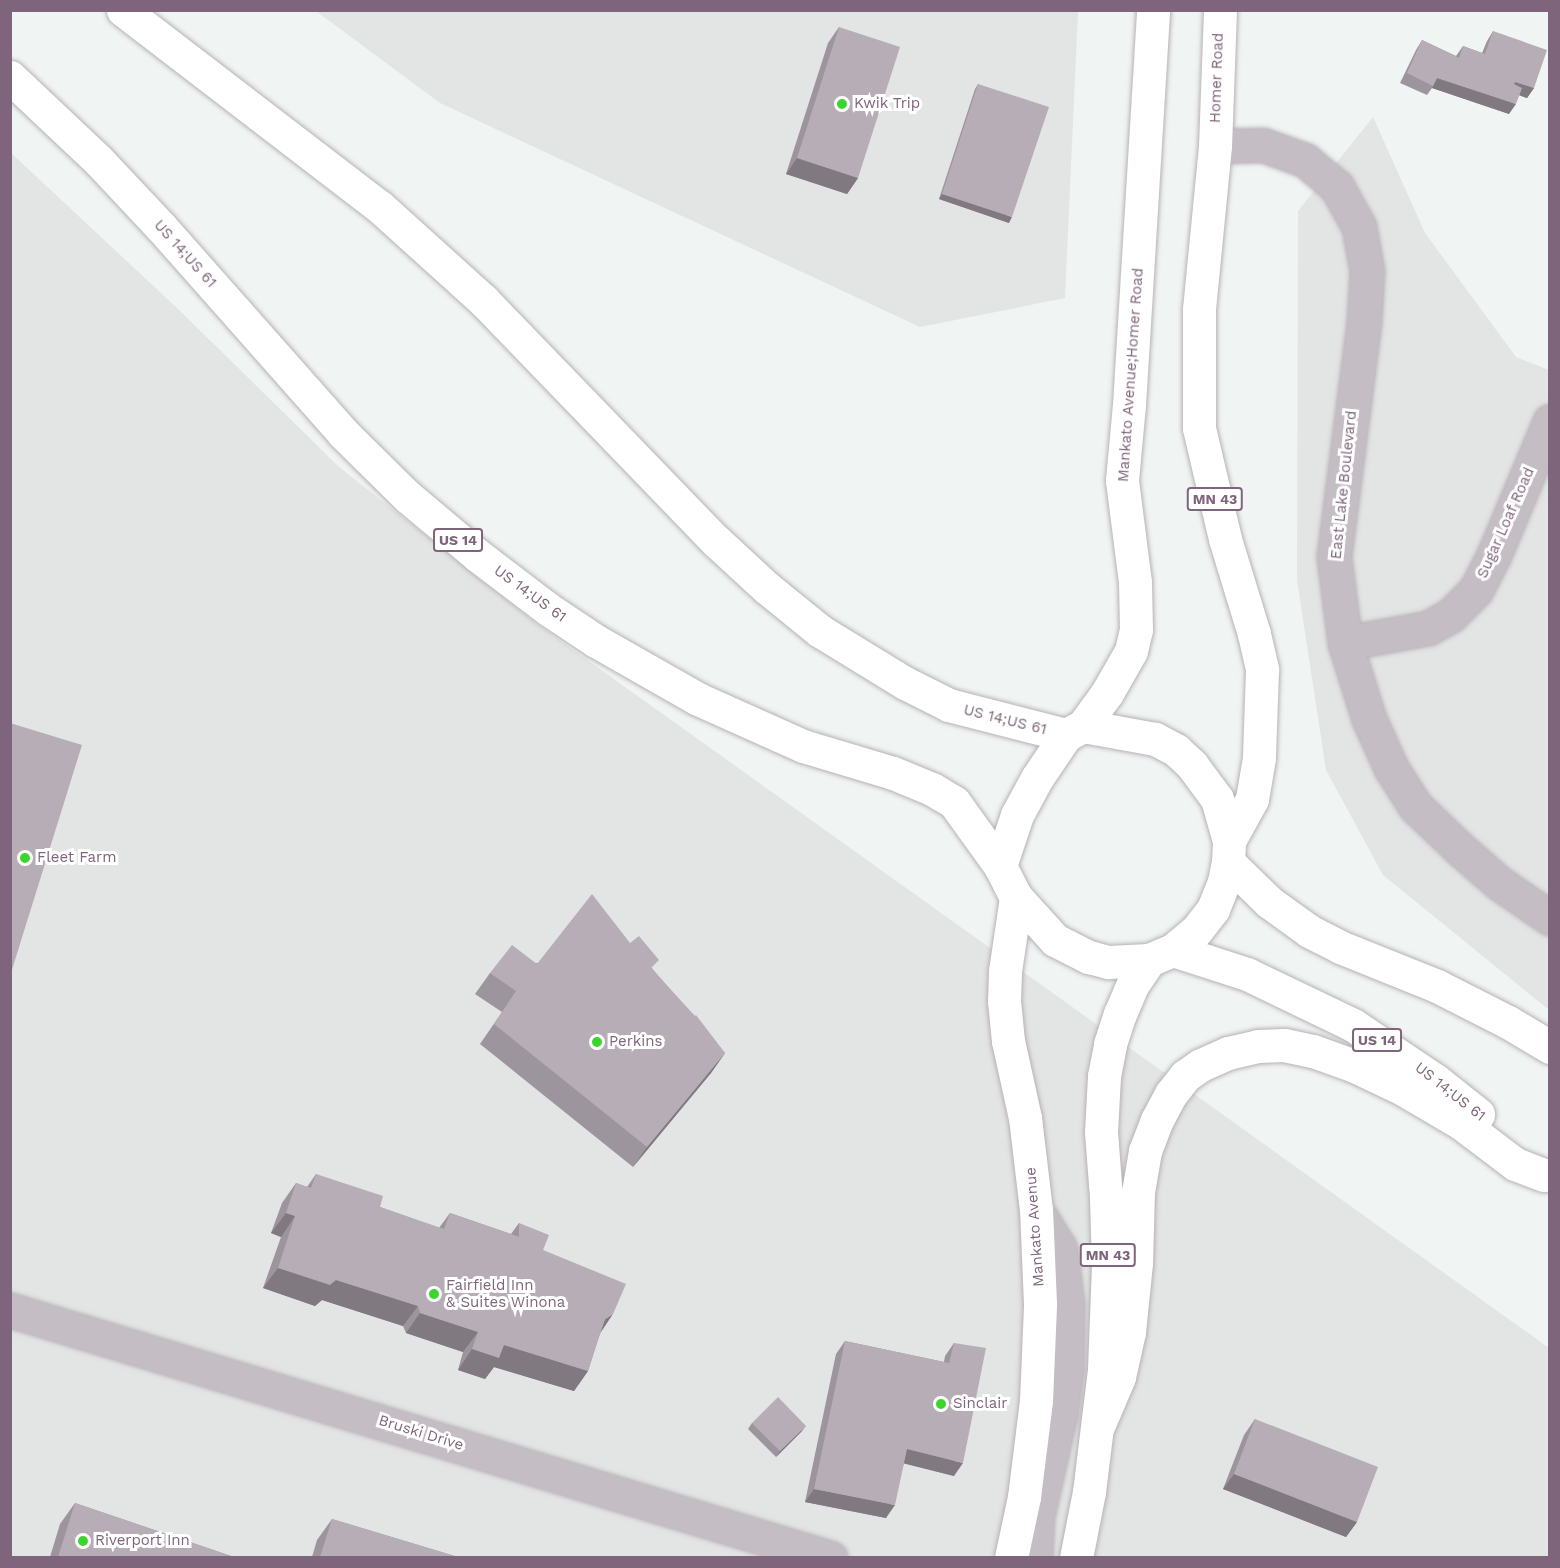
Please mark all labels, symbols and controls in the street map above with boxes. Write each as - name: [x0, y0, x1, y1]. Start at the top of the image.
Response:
- street label: Homer Road: [1206, 32, 1228, 124]
- place label: Kwik Trip: [854, 95, 921, 113]
- marker: Kwik Trip: [835, 97, 849, 111]
- street label: US 14;US 61: [150, 216, 220, 292]
- street label: Mankato Avenue;Homer Road: [1115, 267, 1147, 483]
- street label: East Lake Boulevard: [1327, 410, 1361, 560]
- street label: Sugar Loaf Road: [1473, 464, 1539, 582]
- road number: MN 43: [1186, 488, 1244, 510]
- road number: US 14: [432, 529, 484, 551]
- street label: US 14;US 61: [490, 562, 570, 626]
- street label: US 14;US 61: [962, 701, 1048, 739]
- place label: Fleet Farm: [37, 849, 117, 867]
- marker: Fleet Farm: [18, 851, 32, 865]
- road number: US 14: [1352, 1029, 1402, 1051]
- place label: Perkins: [609, 1033, 662, 1051]
- marker: Perkins: [590, 1035, 604, 1049]
- street label: US 14;US 61: [1411, 1059, 1489, 1125]
- street label: Mankato Avenue: [1022, 1166, 1048, 1288]
- road number: MN 43: [1080, 1244, 1136, 1266]
- place label: Fairfield Inn & Suites Winona: [446, 1276, 566, 1311]
- marker: Fairfield Inn & Suites Winona: [427, 1287, 441, 1301]
- place label: Sinclair: [953, 1395, 1007, 1413]
- marker: Sinclair: [934, 1397, 948, 1411]
- street label: Bruski Drive: [376, 1412, 466, 1454]
- place label: Riverport Inn: [95, 1532, 190, 1550]
- marker: Riverport Inn: [76, 1534, 90, 1548]

